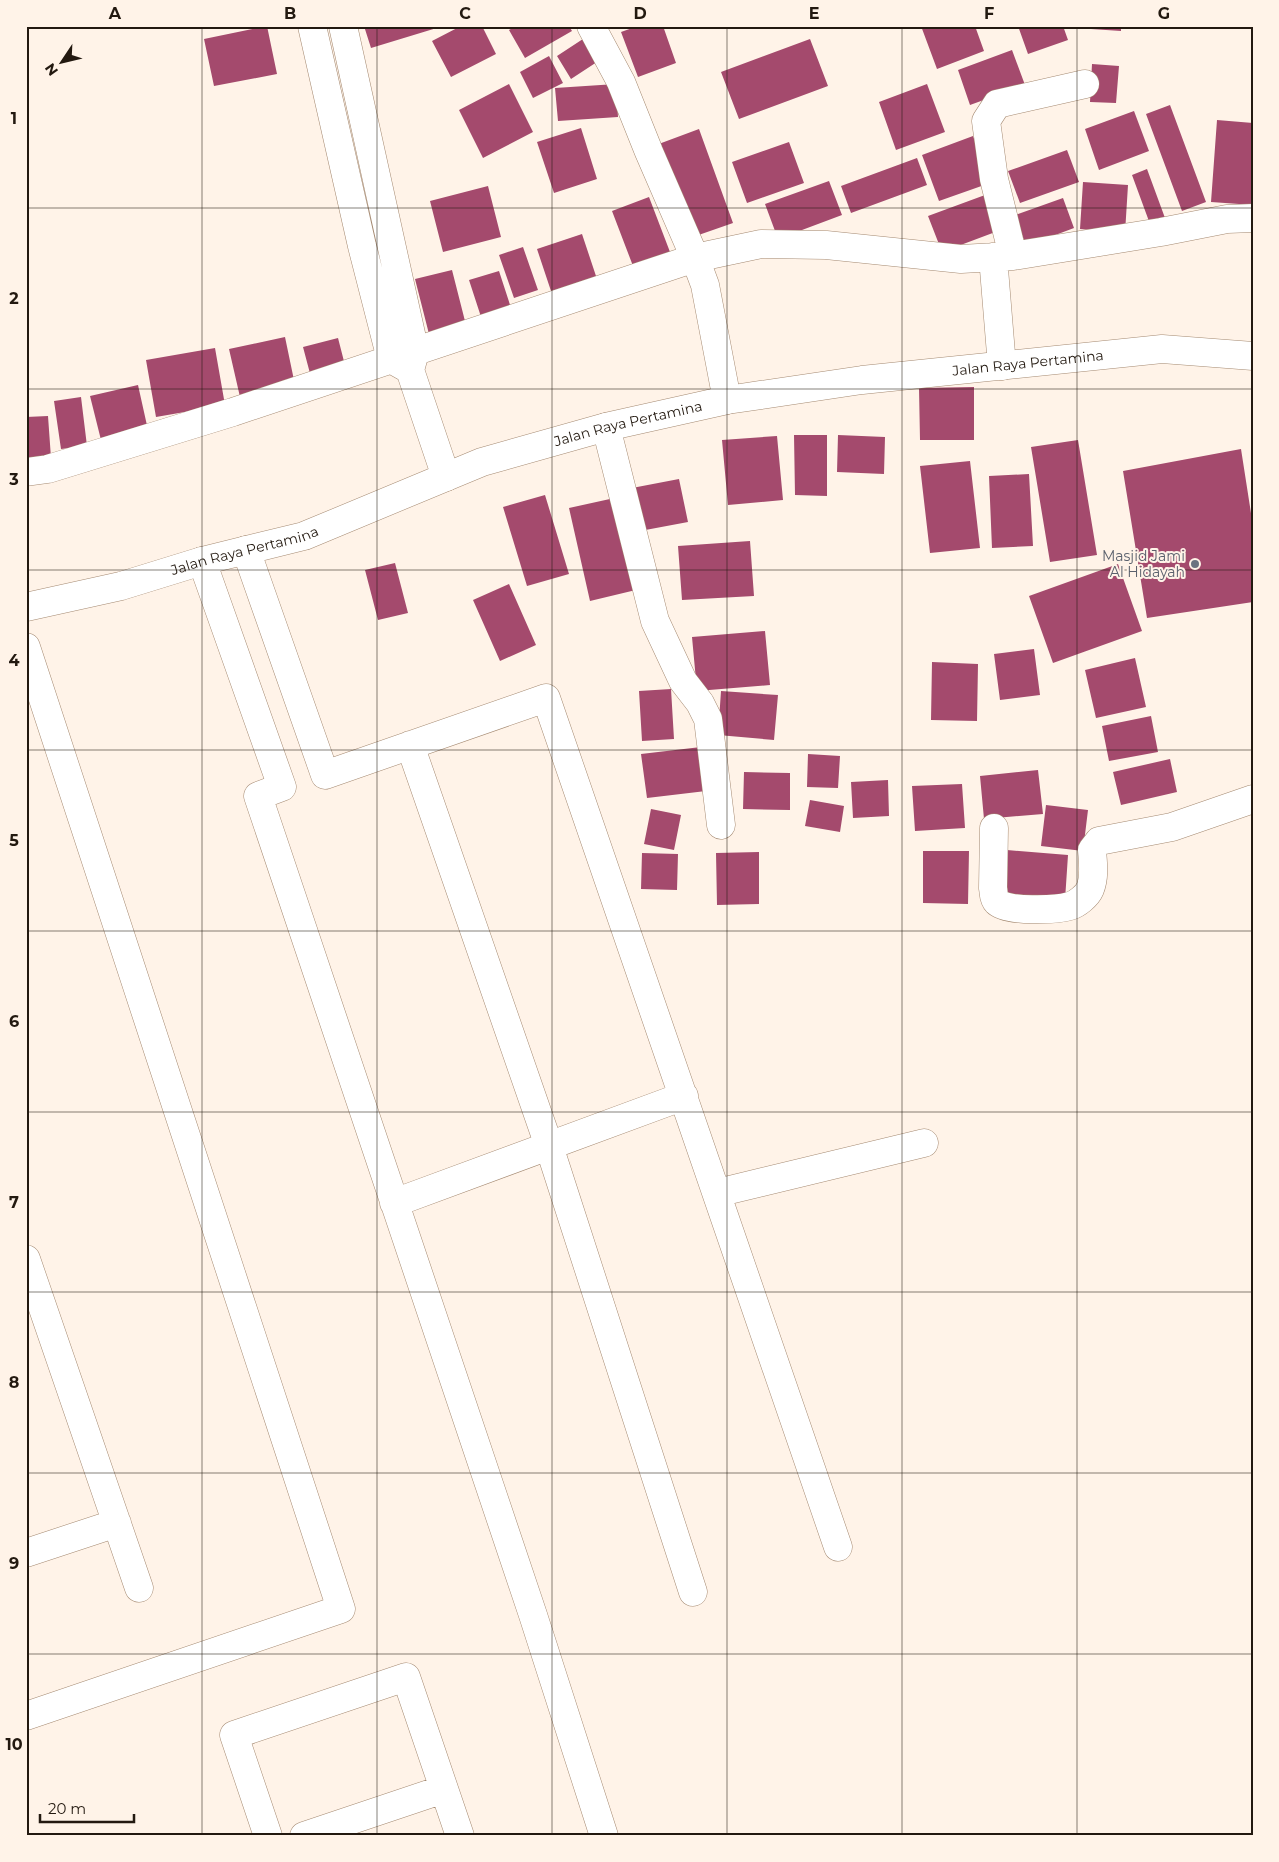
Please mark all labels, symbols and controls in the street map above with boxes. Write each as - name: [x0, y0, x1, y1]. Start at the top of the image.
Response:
- text: A: [108, 4, 122, 23]
- text: B: [284, 4, 296, 23]
- text: C: [459, 4, 471, 23]
- text: D: [633, 4, 647, 23]
- text: E: [809, 4, 819, 23]
- text: F: [984, 4, 994, 23]
- text: G: [1158, 4, 1170, 23]
- north arrow: [38, 38, 88, 88]
- text: N: [41, 60, 62, 79]
- text: 1: [11, 109, 17, 128]
- text: 2: [9, 289, 19, 308]
- street label: Jalan Raya Pertamina: [950, 346, 1105, 380]
- street label: Jalan Raya Pertamina: [551, 397, 704, 451]
- text: 3: [8, 470, 19, 489]
- street label: Jalan Raya Pertamina: [168, 522, 321, 579]
- place label: Masjid Jami Al Hidayah: [1102, 547, 1185, 581]
- marker: Masjid Jami Al Hidayah: [1189, 558, 1201, 570]
- text: 4: [8, 651, 20, 670]
- text: 5: [9, 831, 19, 850]
- text: 6: [9, 1012, 19, 1031]
- text: 7: [9, 1193, 19, 1212]
- text: 8: [9, 1373, 19, 1392]
- text: 9: [9, 1554, 19, 1573]
- text: 10: [5, 1735, 23, 1754]
- scale bar: [40, 1792, 134, 1824]
- text: 20 m: [48, 1799, 86, 1818]

